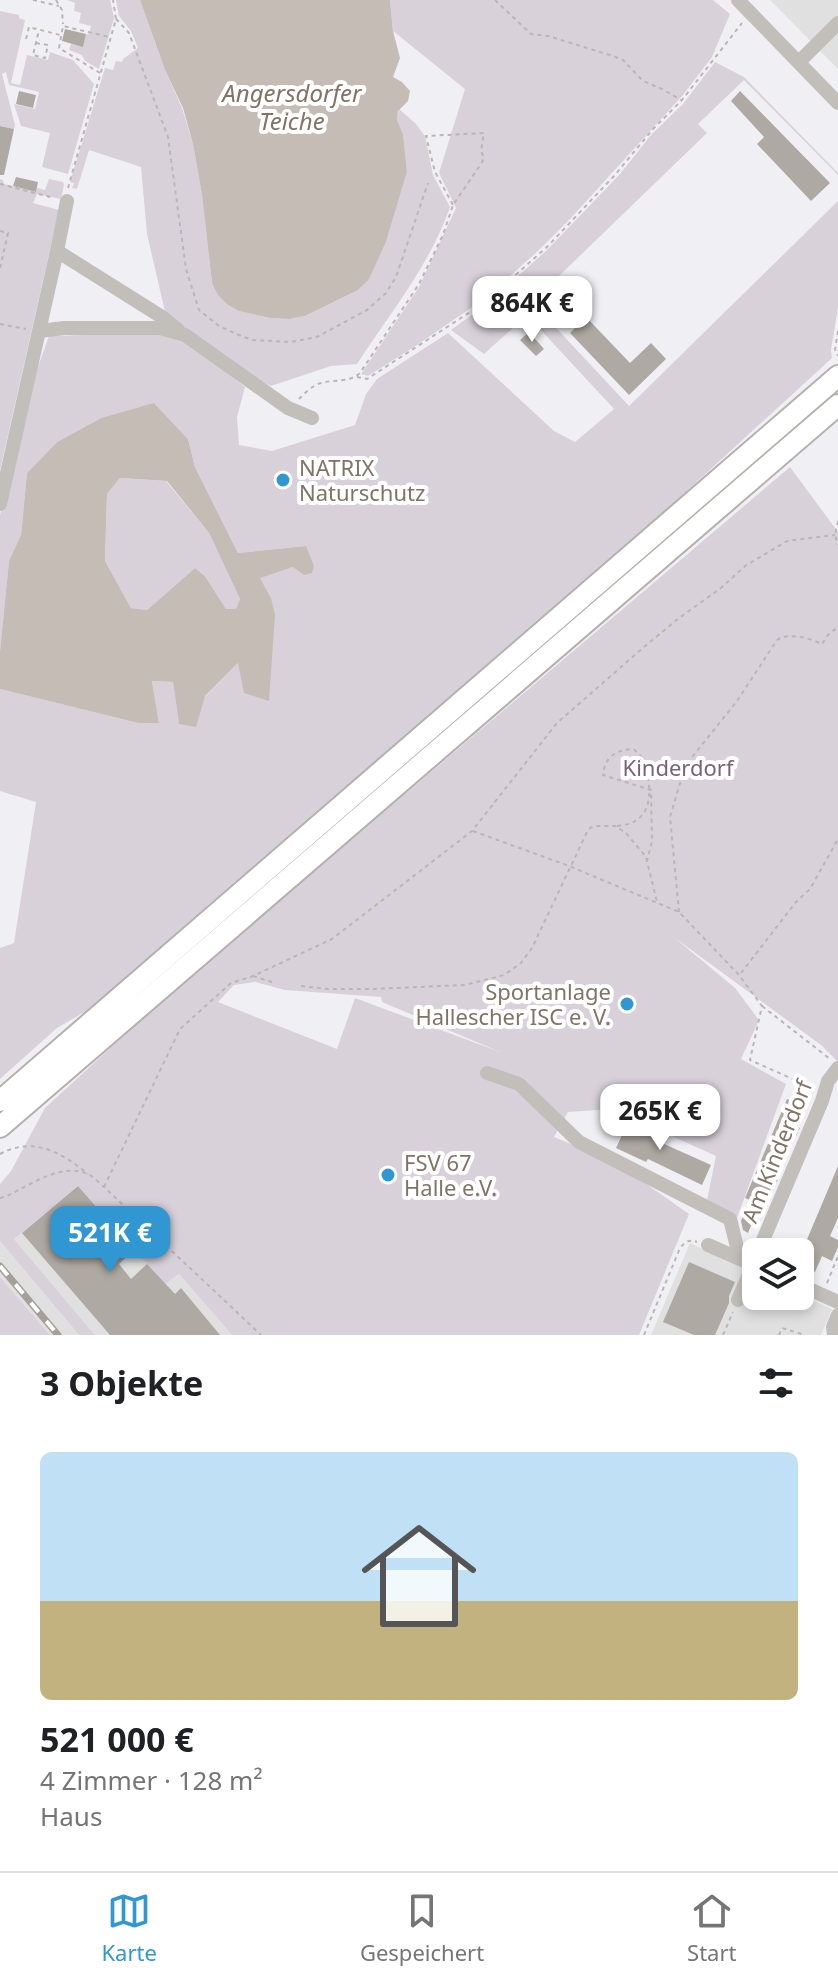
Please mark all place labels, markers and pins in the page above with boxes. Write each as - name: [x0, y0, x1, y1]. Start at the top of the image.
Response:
- pin: 864K €: [467, 276, 597, 344]
- place label: NATRIX Naturschutz: [299, 452, 425, 507]
- marker: NATRIX Naturschutz: [274, 471, 292, 489]
- place label: Sportanlage Hallescher ISC e. V.: [416, 976, 611, 1031]
- marker: Sportanlage Hallescher ISC e. V.: [618, 995, 636, 1013]
- pin: 265K €: [595, 1084, 725, 1152]
- place label: FSV 67 Halle e.V.: [404, 1147, 497, 1202]
- marker: FSV 67 Halle e.V.: [379, 1166, 397, 1184]
- pin: 521K €: [45, 1206, 175, 1274]

